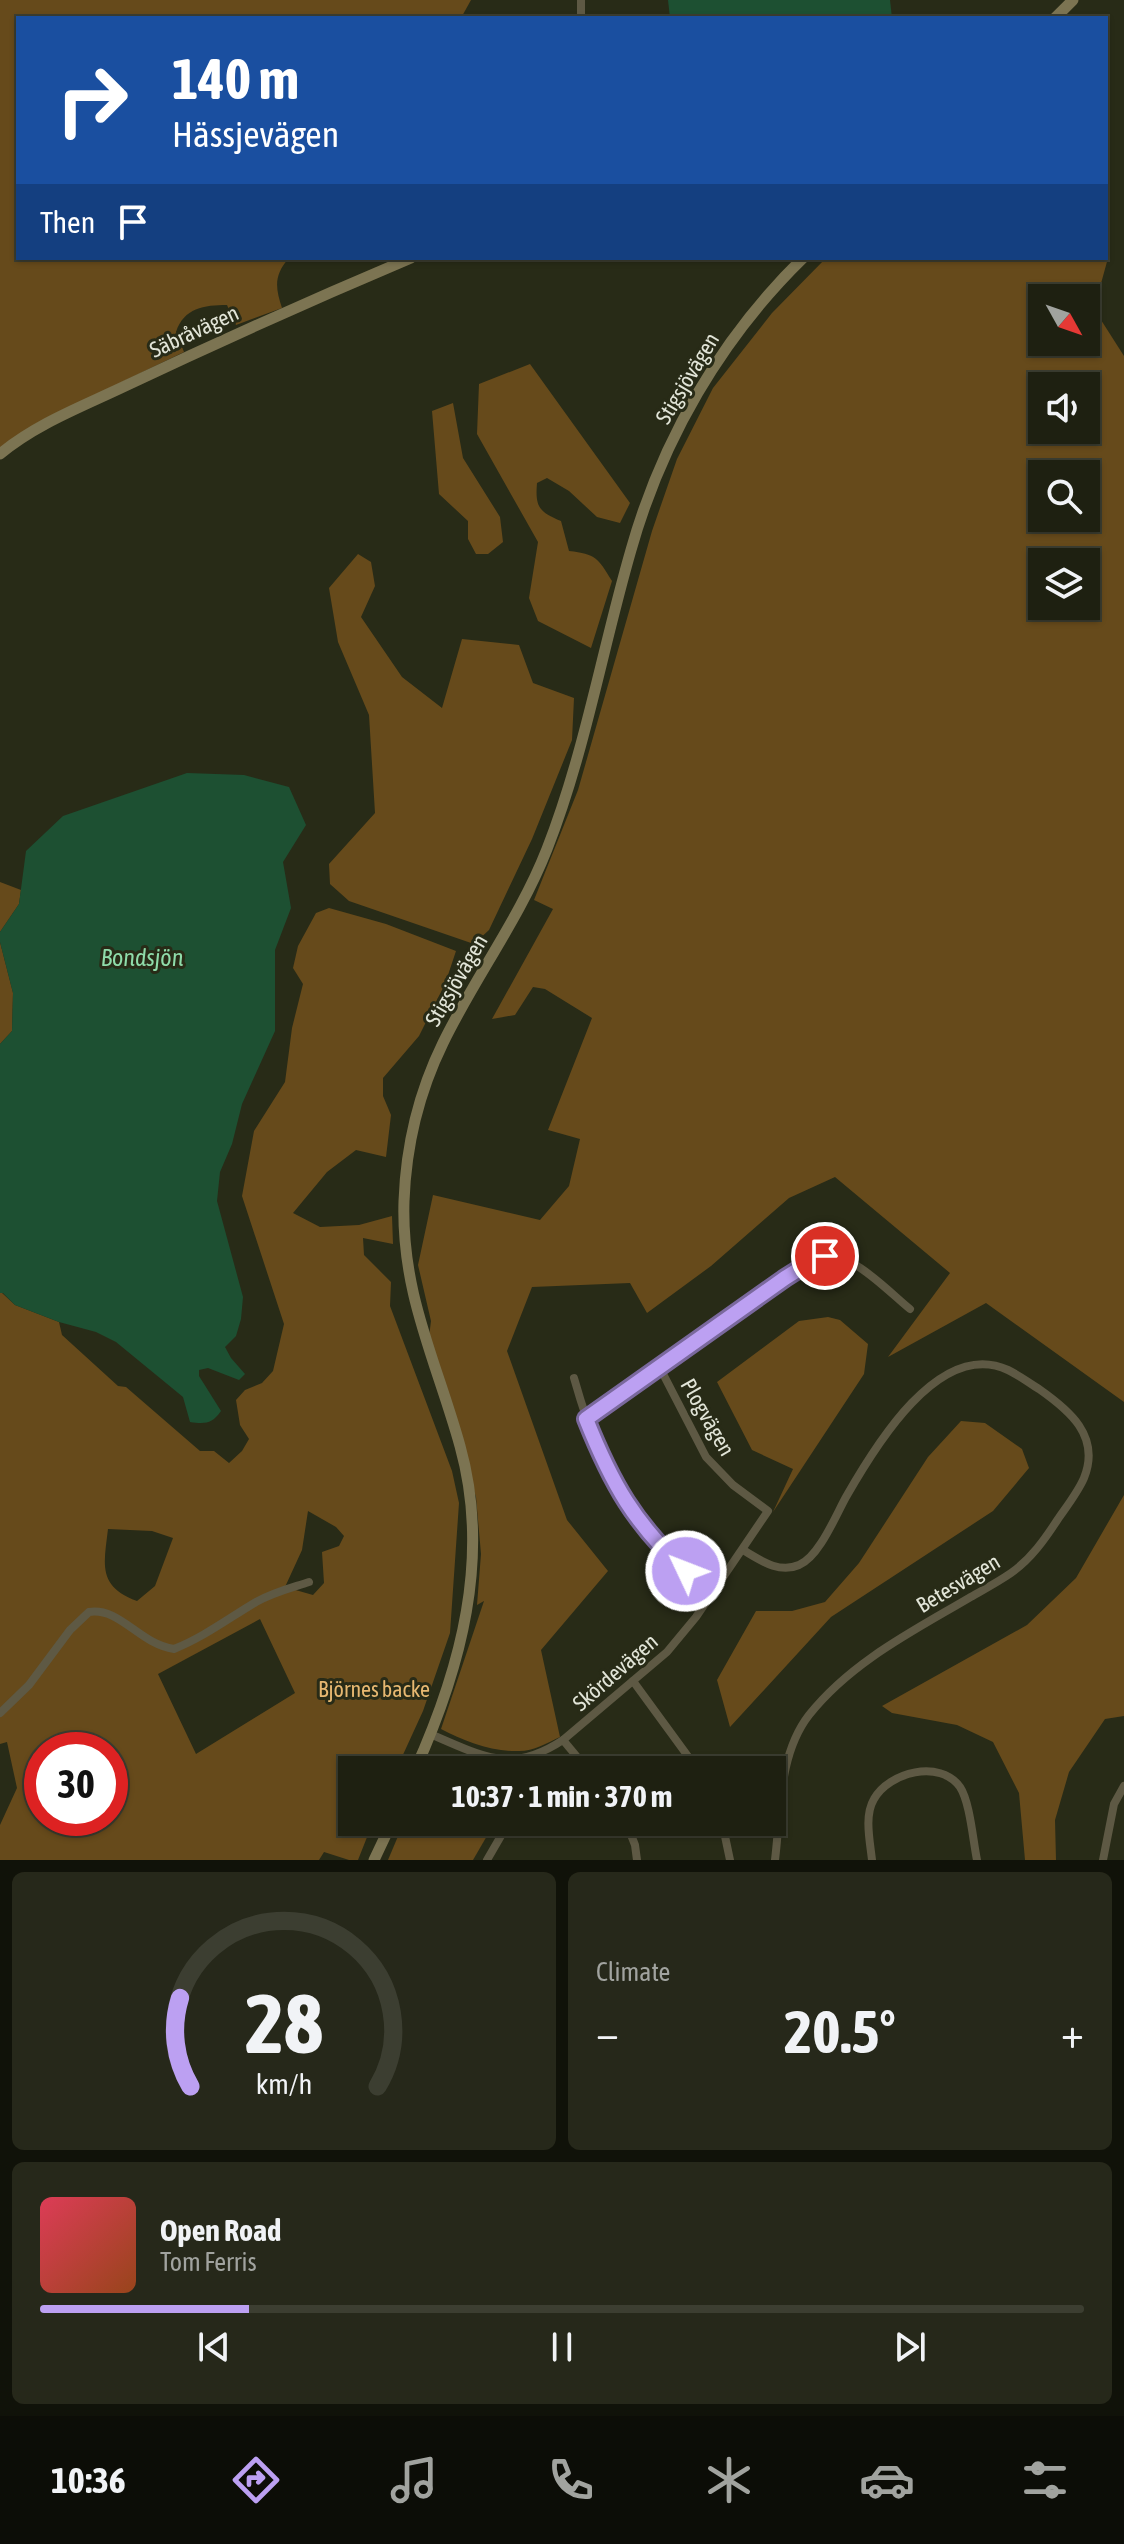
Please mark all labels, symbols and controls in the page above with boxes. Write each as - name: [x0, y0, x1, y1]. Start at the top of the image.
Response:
- text: 140 m: [172, 47, 299, 111]
- icon: right: [40, 48, 144, 152]
- text: Hässjevägen: [172, 113, 339, 155]
- icon: arrive: [111, 200, 155, 244]
- text: Then: [40, 205, 95, 239]
- north arrow: [1028, 284, 1100, 356]
- map controls: [1028, 284, 1100, 620]
- street label: Säbråvägen: [145, 299, 243, 363]
- street label: Stigsjövägen: [650, 328, 724, 428]
- button: sound: [1028, 372, 1100, 444]
- button: search: [1028, 460, 1100, 532]
- button: layers: [1028, 548, 1100, 620]
- street label: Stigsjövägen: [419, 929, 493, 1031]
- water label: Bondsjön: [101, 944, 184, 971]
- pin: [791, 1222, 859, 1290]
- icon: arrive: [803, 1234, 847, 1278]
- street label: Plogvägen: [676, 1374, 740, 1460]
- position arrow: [644, 1529, 728, 1613]
- street label: Betesvägen: [911, 1548, 1005, 1618]
- street label: Skördevägen: [567, 1628, 663, 1716]
- park label: Björnes backe: [318, 1676, 430, 1702]
- speed limit sign: 30: [24, 1732, 128, 1836]
- text: 10:37 · 1 min · 370 m: [452, 1779, 672, 1813]
- text: Climate: [596, 1957, 670, 1987]
- text: 28: [245, 1975, 323, 2071]
- text: 20.5°: [784, 1997, 896, 2066]
- text: −: [596, 2007, 619, 2057]
- text: +: [1061, 2007, 1084, 2057]
- text: km/h: [256, 2067, 312, 2100]
- text: Open Road: [160, 2213, 281, 2247]
- text: Tom Ferris: [160, 2247, 257, 2277]
- icon: previous: [192, 2325, 236, 2369]
- icon: pause: [540, 2325, 584, 2369]
- icon: next: [888, 2325, 932, 2369]
- icon: directions: [228, 2452, 284, 2508]
- icon: music: [386, 2452, 442, 2508]
- icon: phone: [543, 2452, 599, 2508]
- icon: climate: [701, 2452, 757, 2508]
- icon: car: [859, 2452, 915, 2508]
- icon: filters: [1017, 2452, 1073, 2508]
- text: 10:36: [51, 2459, 126, 2501]

